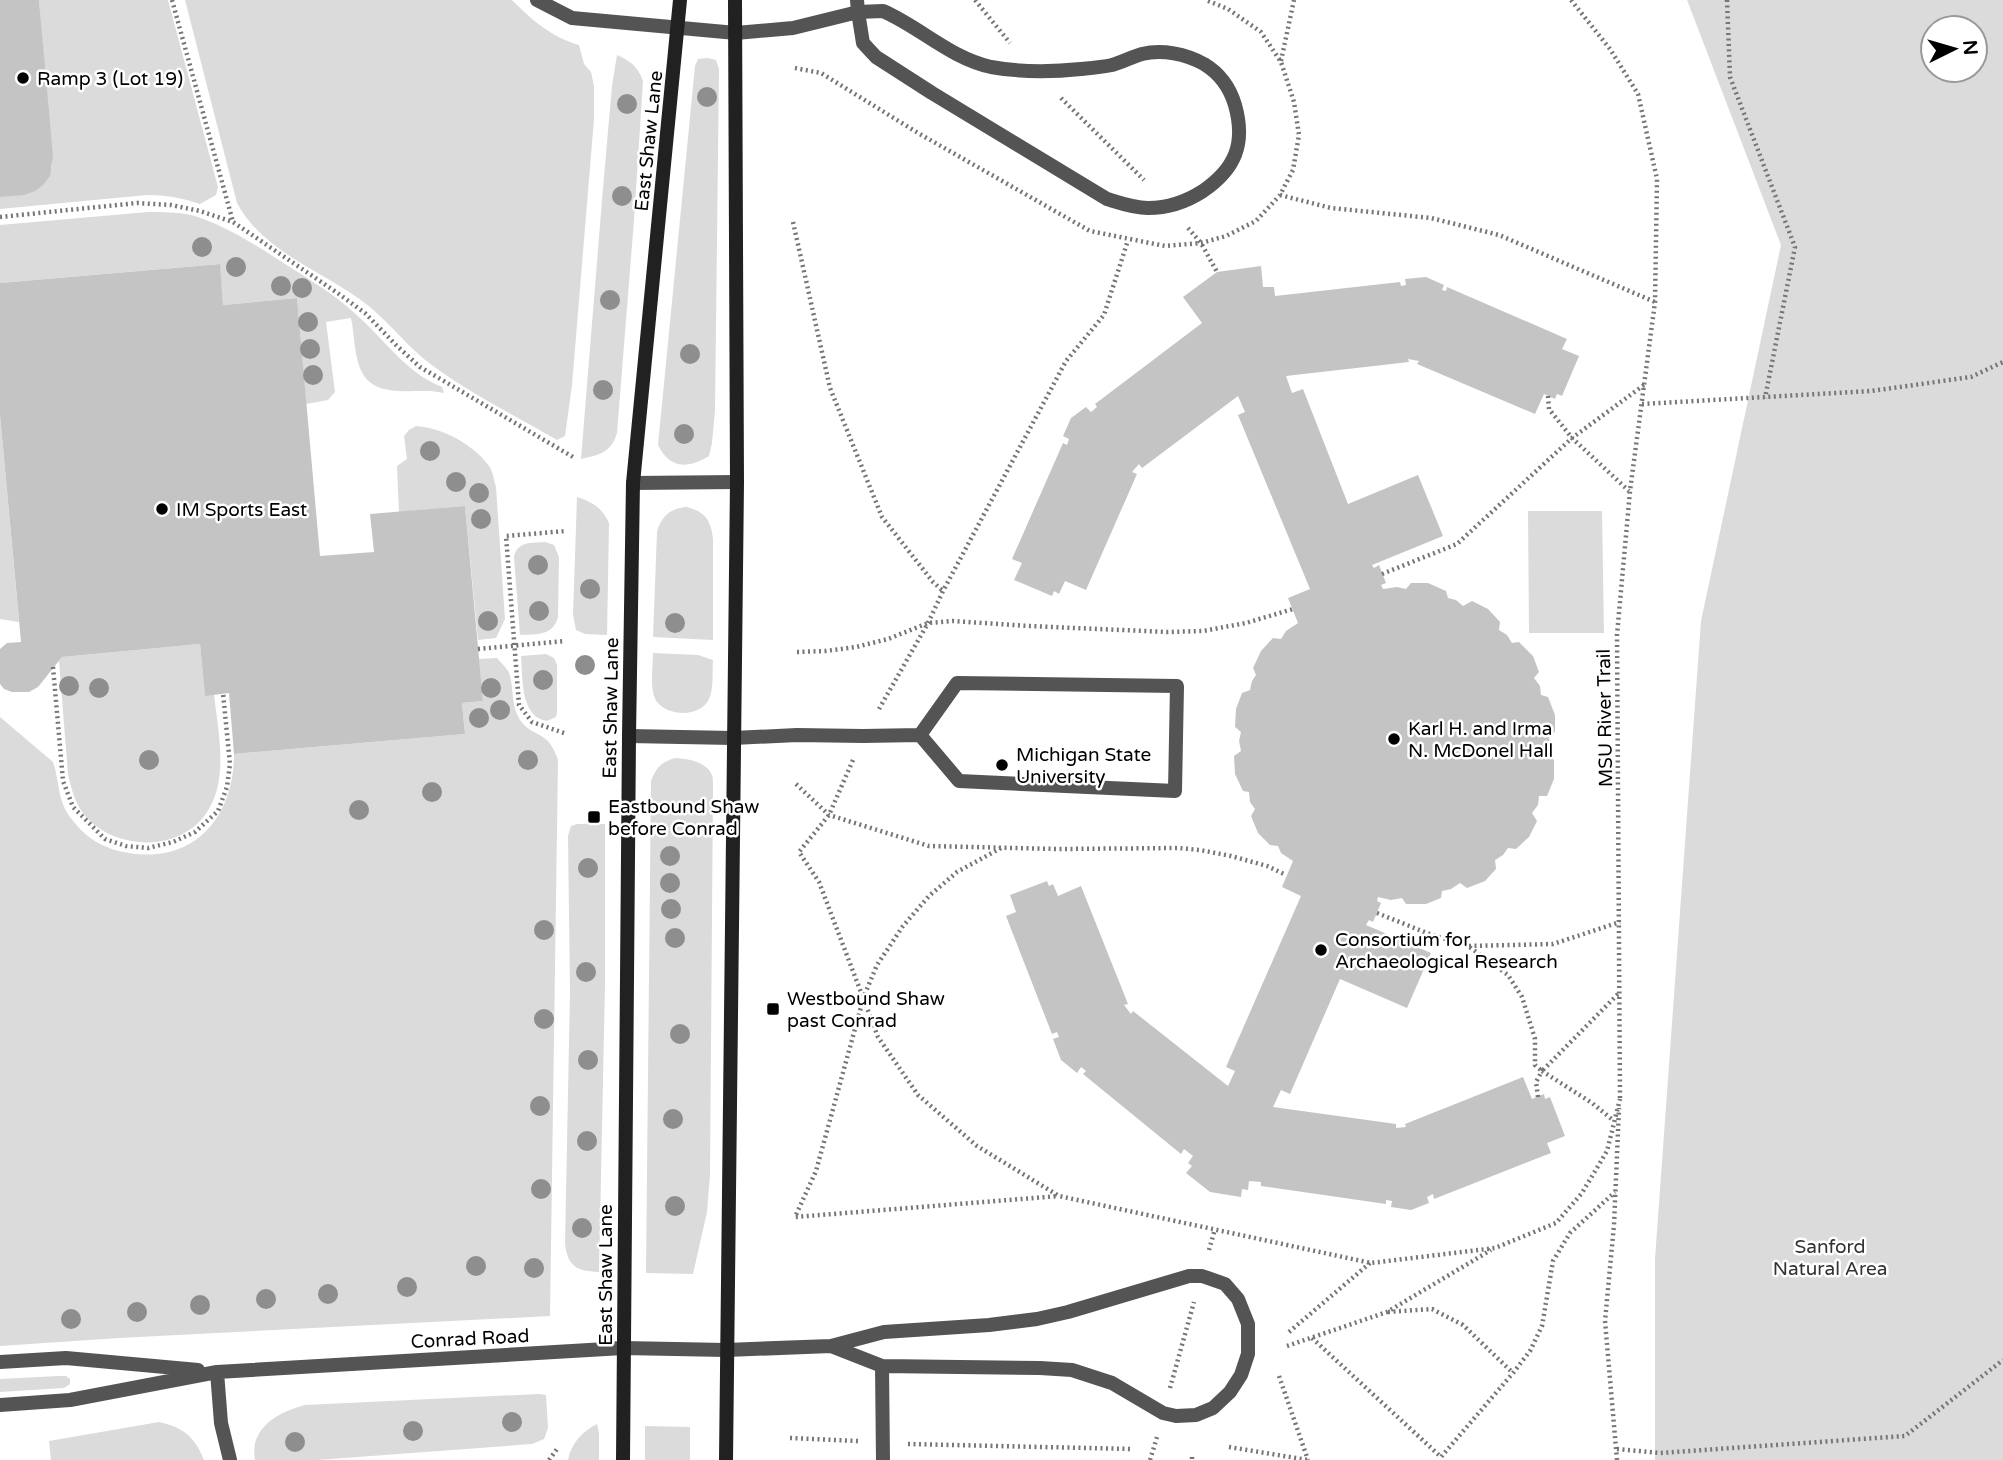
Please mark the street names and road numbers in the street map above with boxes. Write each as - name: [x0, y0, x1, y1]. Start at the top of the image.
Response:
- street label: East Shaw Lane: [631, 70, 667, 213]
- street label: East Shaw Lane: [599, 637, 623, 779]
- street label: MSU River Trail: [1593, 649, 1617, 787]
- street label: East Shaw Lane: [595, 1204, 617, 1346]
- street label: Conrad Road: [410, 1325, 530, 1353]

